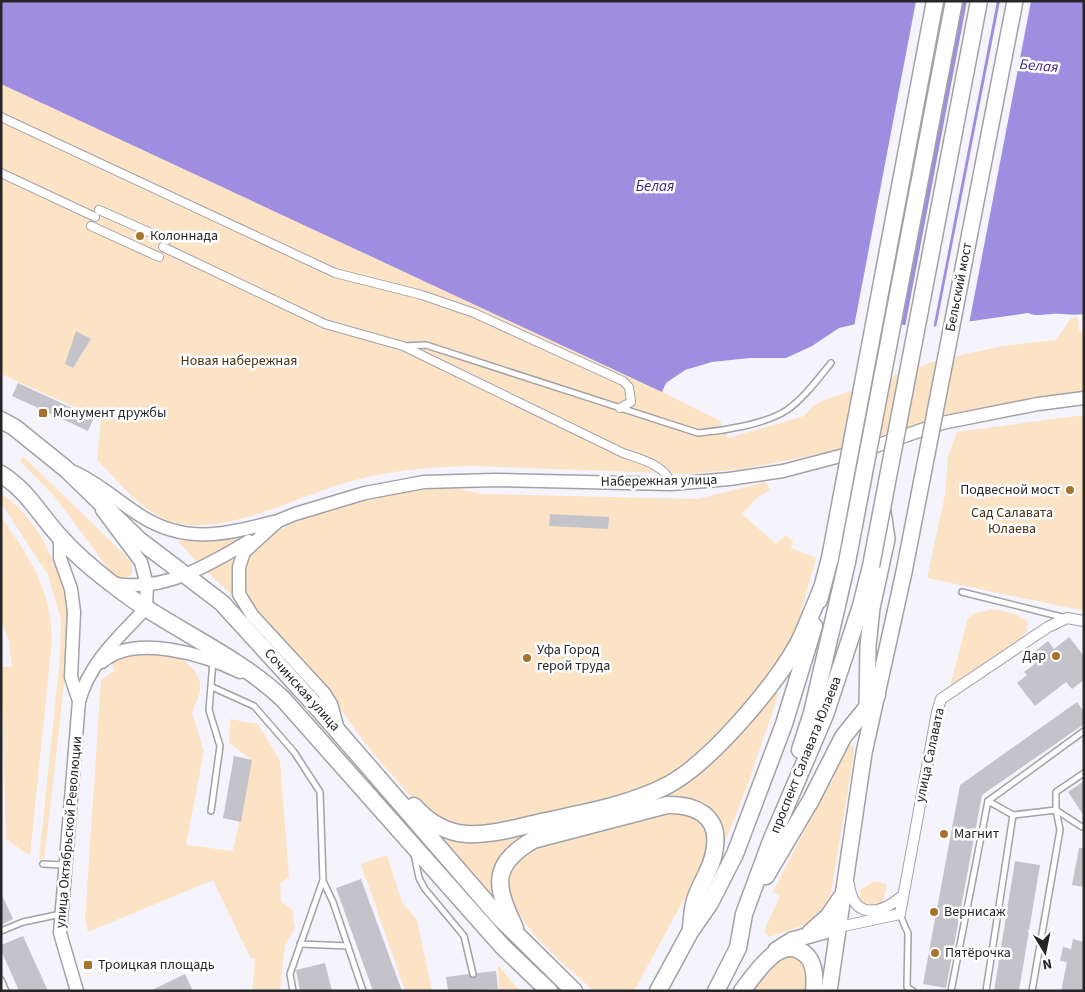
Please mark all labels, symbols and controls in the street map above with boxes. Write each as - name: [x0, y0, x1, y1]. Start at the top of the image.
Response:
- water label: Белая: [1019, 54, 1059, 78]
- water label: Белая: [636, 176, 674, 197]
- place label: Колоннада: [150, 226, 218, 246]
- marker: Колоннада: [134, 230, 146, 242]
- street label: Бельский мост: [941, 240, 978, 333]
- park label: Новая набережная: [181, 351, 297, 371]
- place label: Монумент дружбы: [53, 403, 166, 423]
- marker: Монумент дружбы: [37, 407, 49, 419]
- street label: Набережная улица: [600, 470, 718, 492]
- place label: Подвесной мост: [960, 480, 1061, 500]
- marker: Подвесной мост: [1064, 484, 1076, 496]
- park label: Сад Салавата Юлаева: [971, 503, 1053, 539]
- place label: Уфа Город герой труда: [537, 640, 610, 676]
- street label: Сочинская улица: [259, 644, 345, 736]
- place label: Дар: [1022, 646, 1046, 666]
- marker: Дар: [1050, 650, 1062, 662]
- marker: Уфа Город герой труда: [521, 652, 533, 664]
- street label: проспект Салавата Юлаева: [765, 673, 847, 837]
- street label: улица Салавата: [910, 706, 950, 804]
- street label: улица Октябрьской Революции: [51, 735, 87, 929]
- place label: Магнит: [954, 824, 1000, 844]
- marker: Магнит: [938, 828, 950, 840]
- place label: Вернисаж: [944, 902, 1006, 922]
- marker: Вернисаж: [928, 906, 940, 918]
- north arrow: [1020, 927, 1070, 977]
- place label: Пятёрочка: [945, 943, 1011, 963]
- marker: Пятёрочка: [929, 947, 941, 959]
- text: N: [1041, 953, 1053, 974]
- place label: Троицкая площадь: [98, 955, 215, 975]
- marker: Троицкая площадь: [82, 959, 94, 971]

